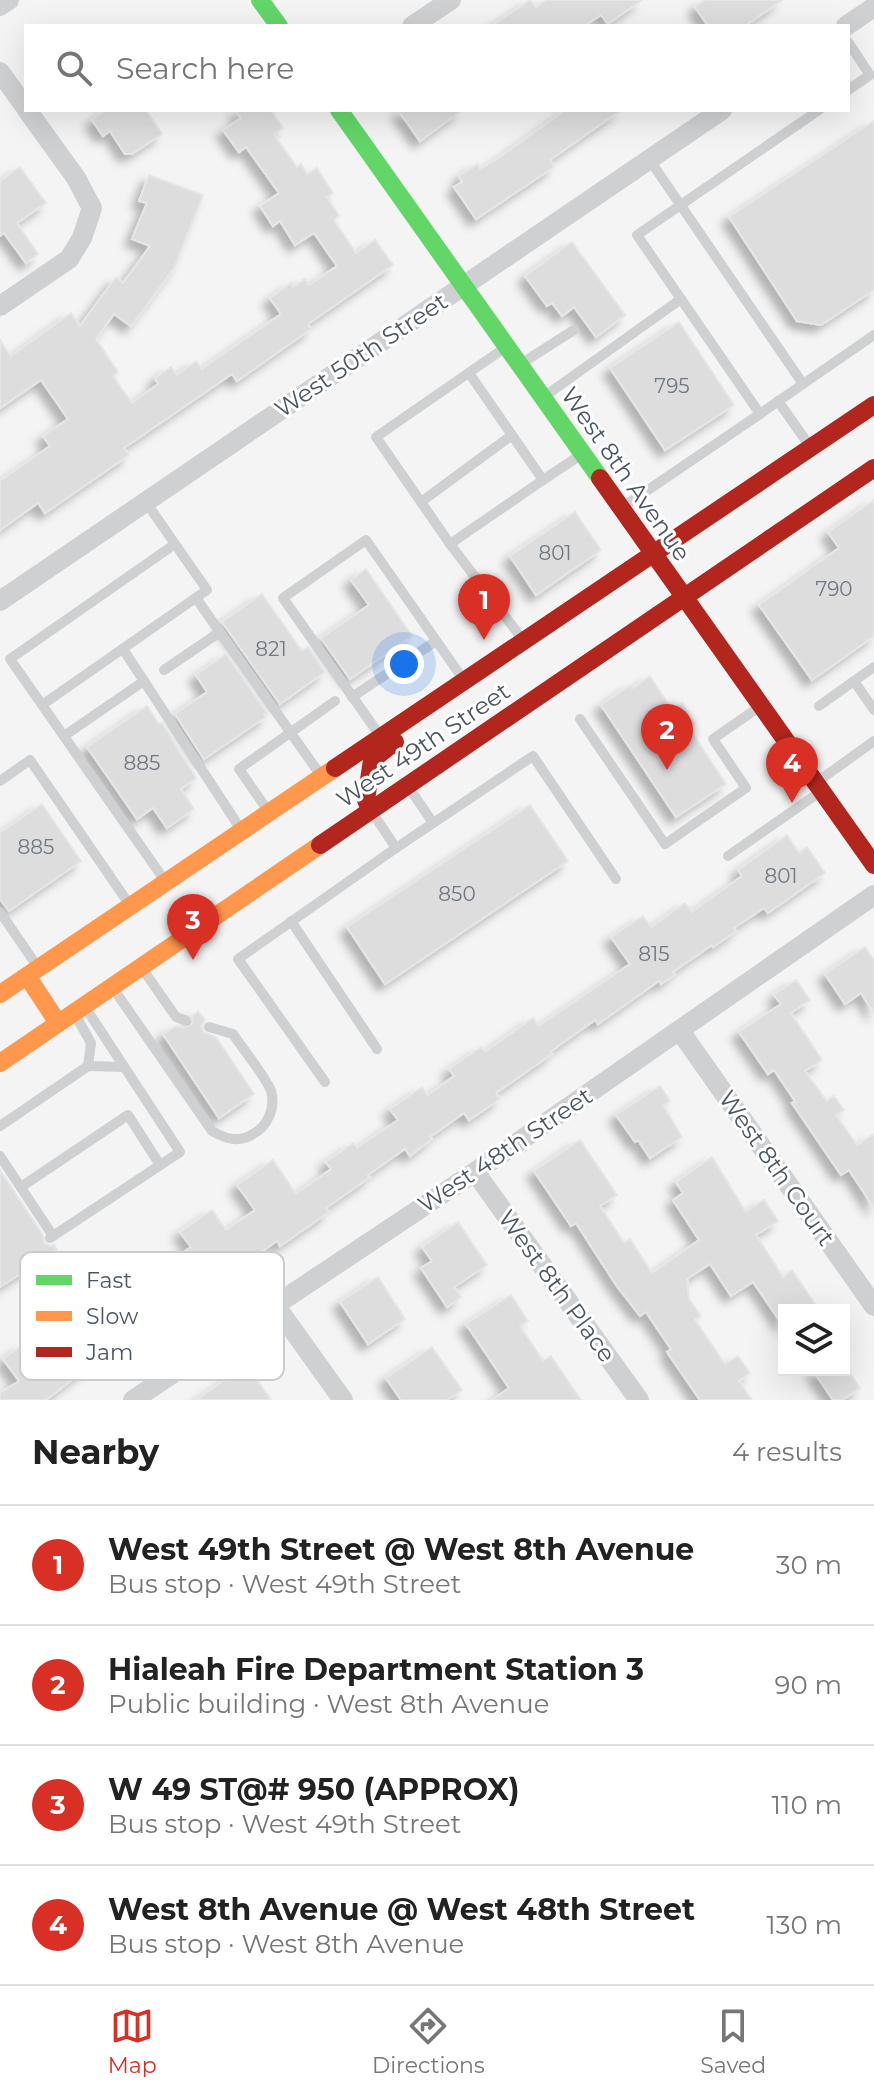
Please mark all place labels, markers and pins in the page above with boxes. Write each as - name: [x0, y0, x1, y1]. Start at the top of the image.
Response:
- pin: 1: [458, 574, 510, 640]
- pin: 2: [641, 704, 693, 770]
- pin: 4: [766, 737, 818, 803]
- pin: 3: [167, 894, 219, 960]

